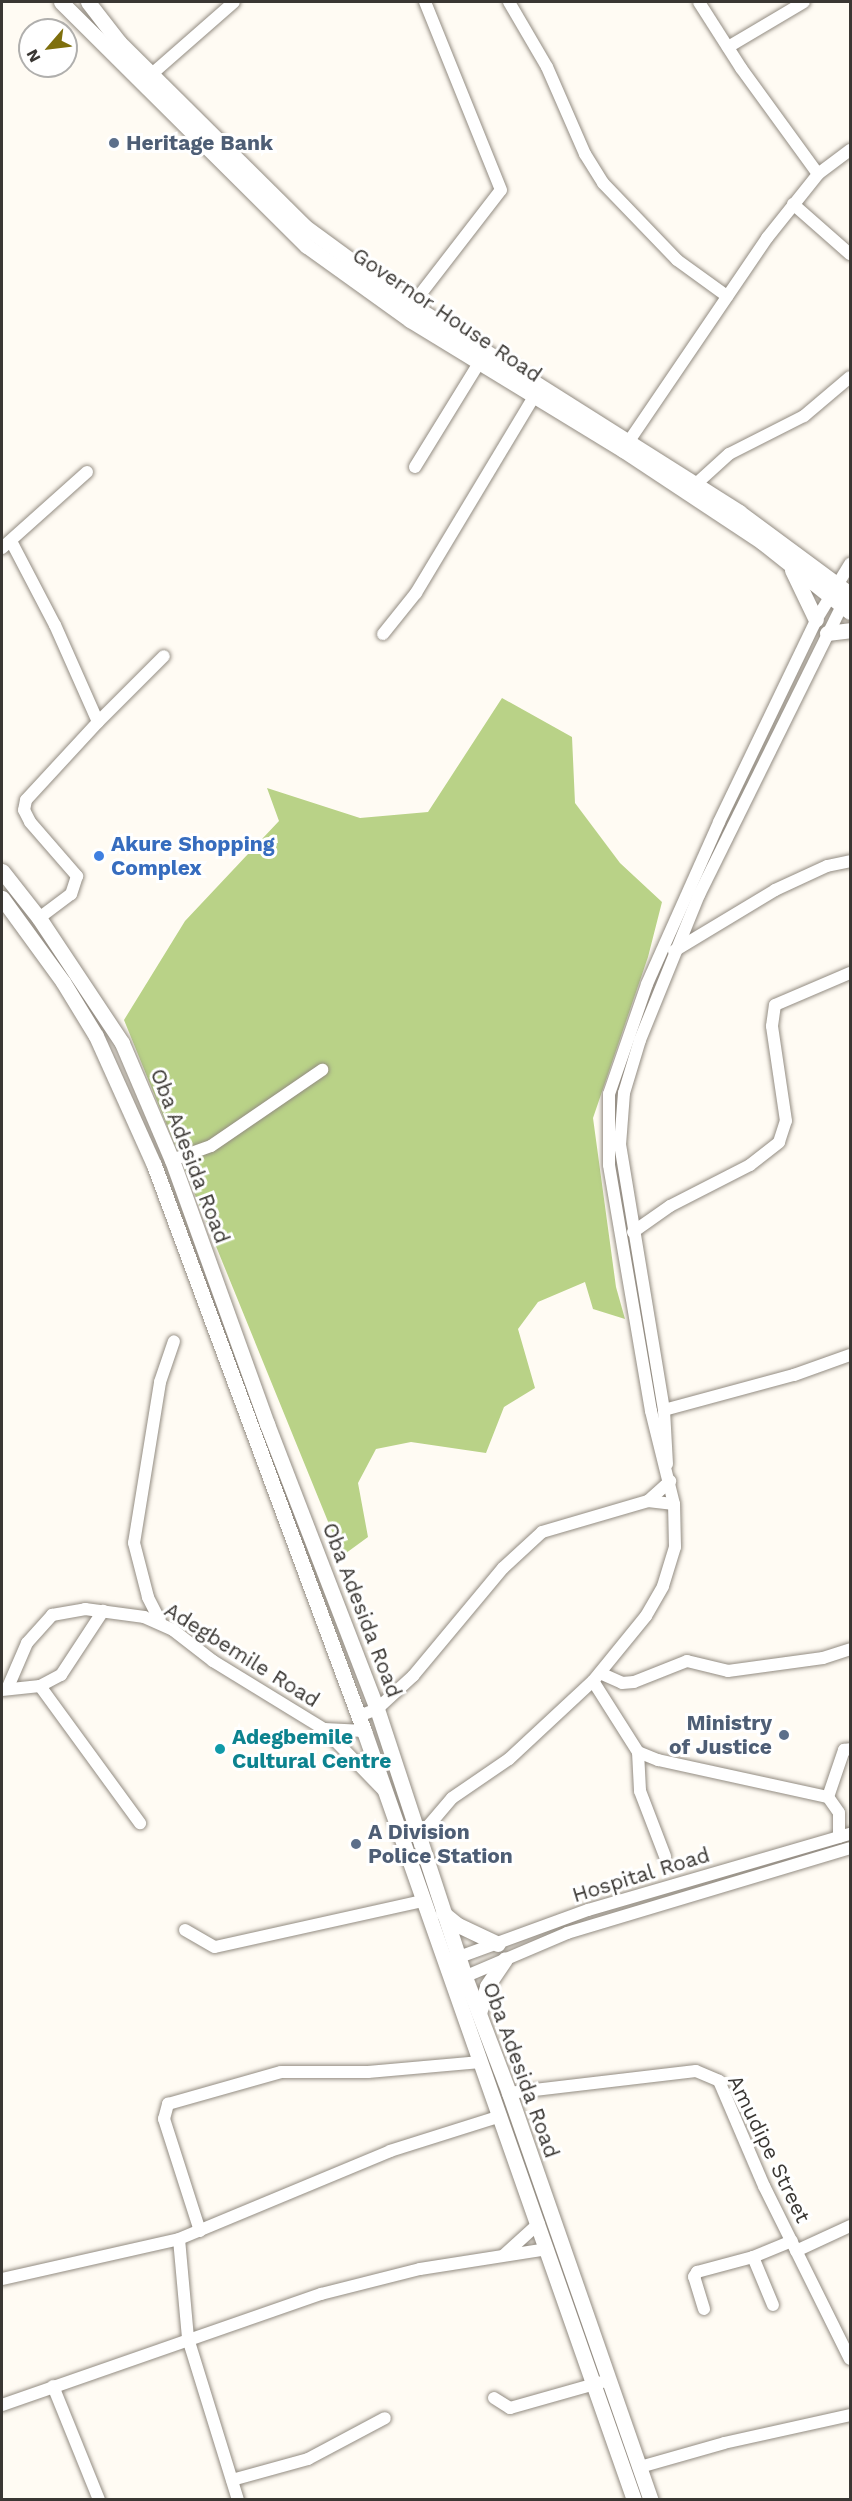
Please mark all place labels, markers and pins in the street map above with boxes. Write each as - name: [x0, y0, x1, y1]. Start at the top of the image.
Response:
- place label: Heritage Bank: [126, 130, 273, 156]
- marker: Heritage Bank: [107, 136, 121, 150]
- place label: Akure Shopping Complex: [111, 831, 275, 881]
- marker: Akure Shopping Complex: [92, 849, 106, 863]
- place label: Ministry of Justice: [668, 1710, 772, 1760]
- place label: Adegbemile Cultural Centre: [232, 1724, 392, 1774]
- marker: Ministry of Justice: [777, 1728, 791, 1742]
- marker: Adegbemile Cultural Centre: [213, 1742, 227, 1756]
- place label: A Division Police Station: [368, 1819, 513, 1869]
- marker: A Division Police Station: [349, 1837, 363, 1851]

